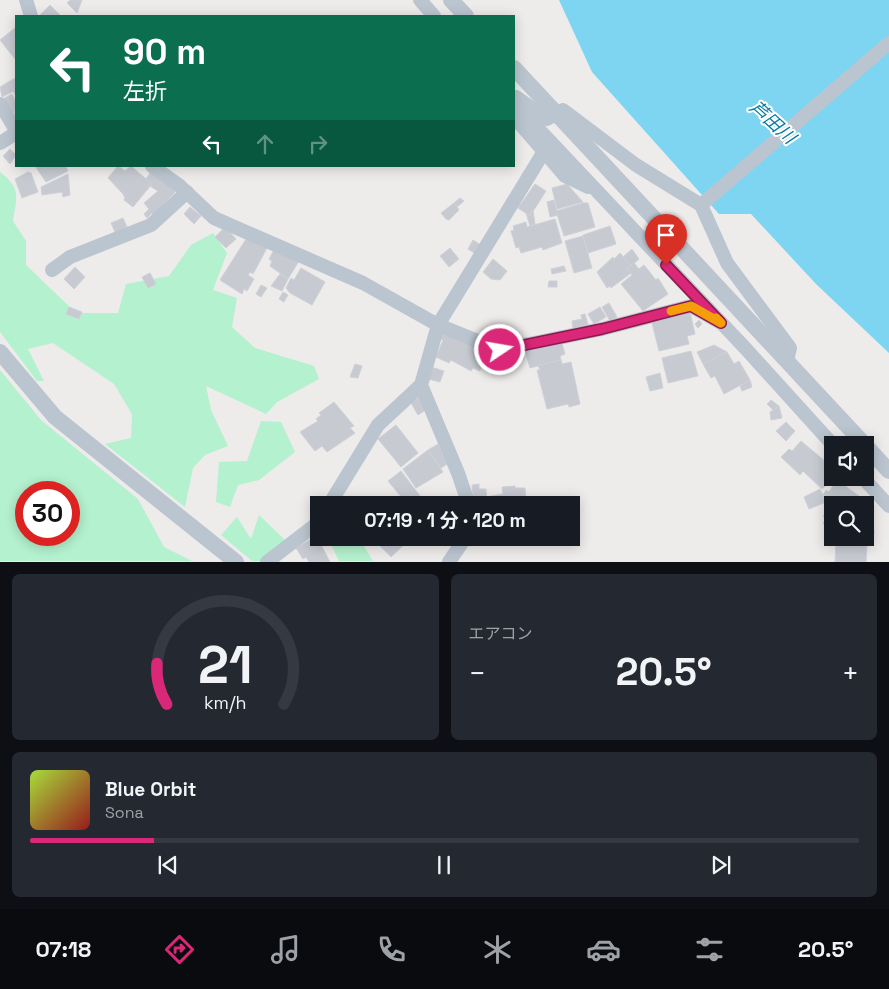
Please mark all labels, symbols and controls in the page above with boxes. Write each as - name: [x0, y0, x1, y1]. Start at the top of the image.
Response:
- text: 90 m: [123, 30, 206, 74]
- icon: left: [40, 35, 105, 100]
- text: 左折: [123, 77, 167, 105]
- water label: 芦田川: [745, 95, 802, 150]
- icon: left: [198, 130, 226, 158]
- icon: ahead: [251, 130, 279, 158]
- icon: right: [304, 130, 332, 158]
- pin: [645, 214, 687, 265]
- icon: arrive: [652, 221, 680, 249]
- position arrow: [473, 323, 525, 375]
- map controls: [824, 436, 874, 546]
- button: sound: [824, 436, 874, 486]
- speed limit sign: 30: [15, 481, 80, 546]
- button: search: [824, 496, 874, 546]
- text: 07:19 · 1 分 · 120 m: [364, 508, 526, 533]
- text: エアコン: [469, 623, 533, 644]
- text: 21: [198, 632, 252, 698]
- text: 20.5°: [616, 648, 712, 696]
- text: −: [469, 655, 486, 691]
- text: +: [842, 655, 859, 691]
- text: km/h: [204, 691, 247, 714]
- text: Blue Orbit: [105, 777, 196, 802]
- text: Sona: [105, 802, 144, 823]
- icon: previous: [154, 851, 182, 879]
- icon: pause: [430, 851, 458, 879]
- icon: next: [707, 851, 735, 879]
- icon: directions: [162, 932, 197, 967]
- icon: music: [268, 932, 303, 967]
- icon: phone: [374, 932, 409, 967]
- icon: climate: [480, 932, 515, 967]
- icon: car: [586, 932, 621, 967]
- icon: filters: [692, 932, 727, 967]
- text: 07:18: [35, 935, 91, 963]
- text: 20.5°: [798, 935, 853, 963]

